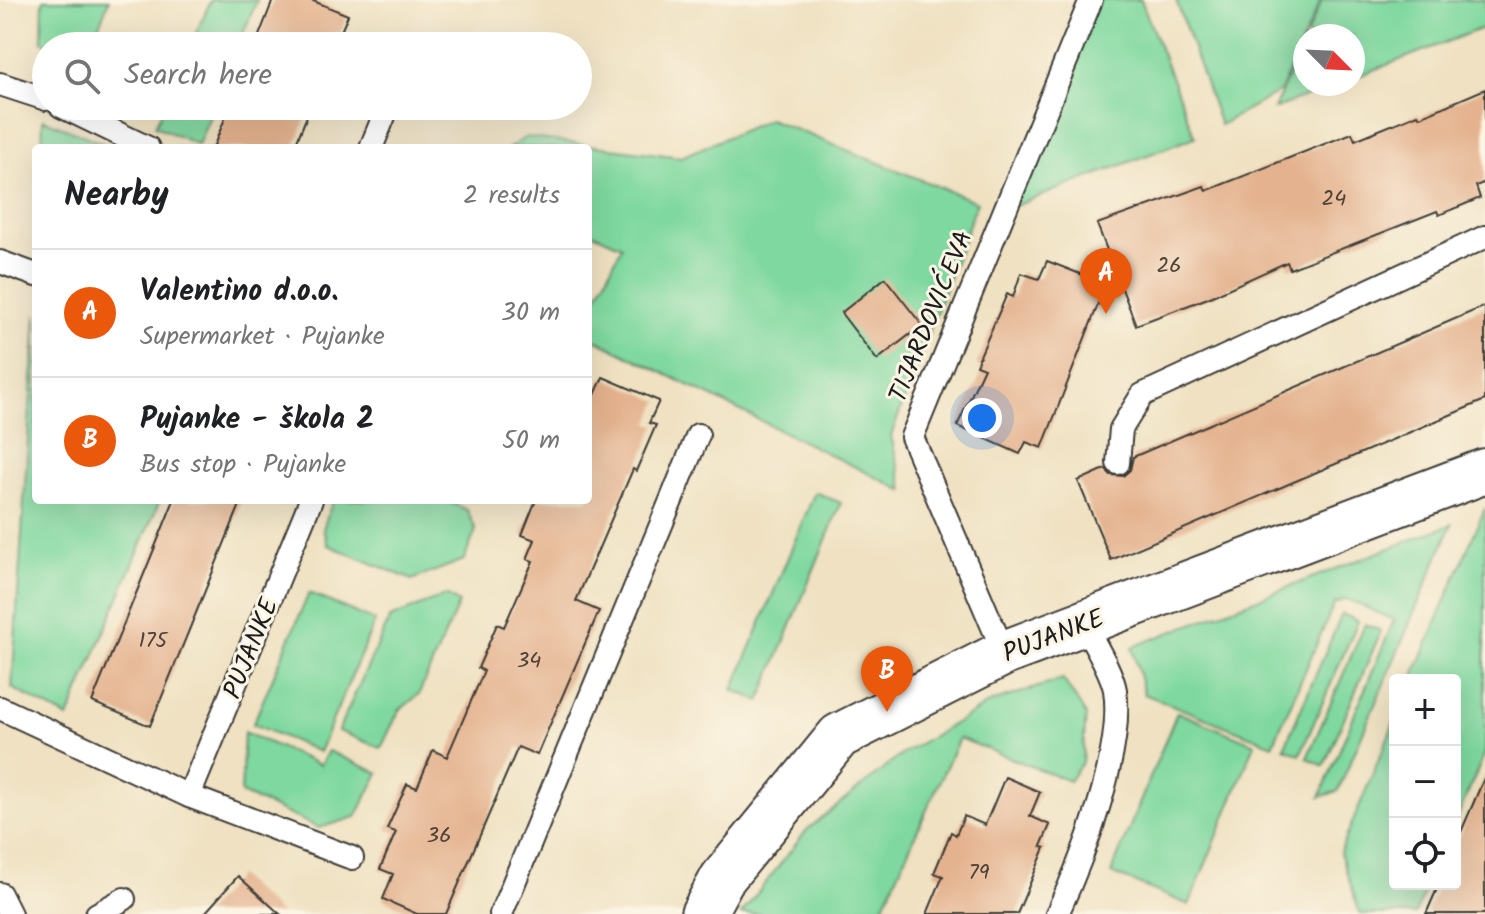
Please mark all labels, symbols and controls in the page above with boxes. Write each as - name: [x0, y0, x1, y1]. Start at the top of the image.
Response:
- north arrow: [1293, 24, 1365, 96]
- search box: [32, 32, 592, 120]
- text: Search here: [124, 52, 272, 100]
- icon: search: [60, 54, 104, 98]
- text: Nearby: [64, 169, 169, 223]
- text: 2 results: [463, 175, 560, 217]
- house number: 24: [1322, 182, 1346, 217]
- street label: TIJARDOVIĆEVA: [878, 224, 985, 409]
- pin: A: [1080, 248, 1132, 314]
- house number: 26: [1156, 249, 1182, 284]
- text: Valentino d.o.o.: [140, 268, 339, 316]
- text: A: [82, 292, 98, 334]
- text: 30 m: [501, 292, 560, 334]
- text: Supermarket · Pujanke: [140, 316, 385, 358]
- text: Pujanke - škola 2: [140, 396, 374, 444]
- your location: [962, 398, 1002, 438]
- text: B: [82, 420, 98, 462]
- text: 50 m: [502, 420, 560, 462]
- text: Bus stop · Pujanke: [140, 444, 346, 486]
- street label: PUJANKE: [213, 591, 291, 706]
- street label: PUJANKE: [997, 598, 1111, 675]
- house number: 175: [139, 624, 169, 659]
- house number: 34: [517, 644, 541, 679]
- pin: B: [861, 646, 913, 712]
- map controls: [1389, 674, 1461, 890]
- button: +: [1389, 674, 1461, 746]
- button: −: [1389, 746, 1461, 818]
- button: locate: [1389, 818, 1461, 890]
- house number: 36: [427, 819, 451, 854]
- house number: 79: [969, 856, 990, 891]

